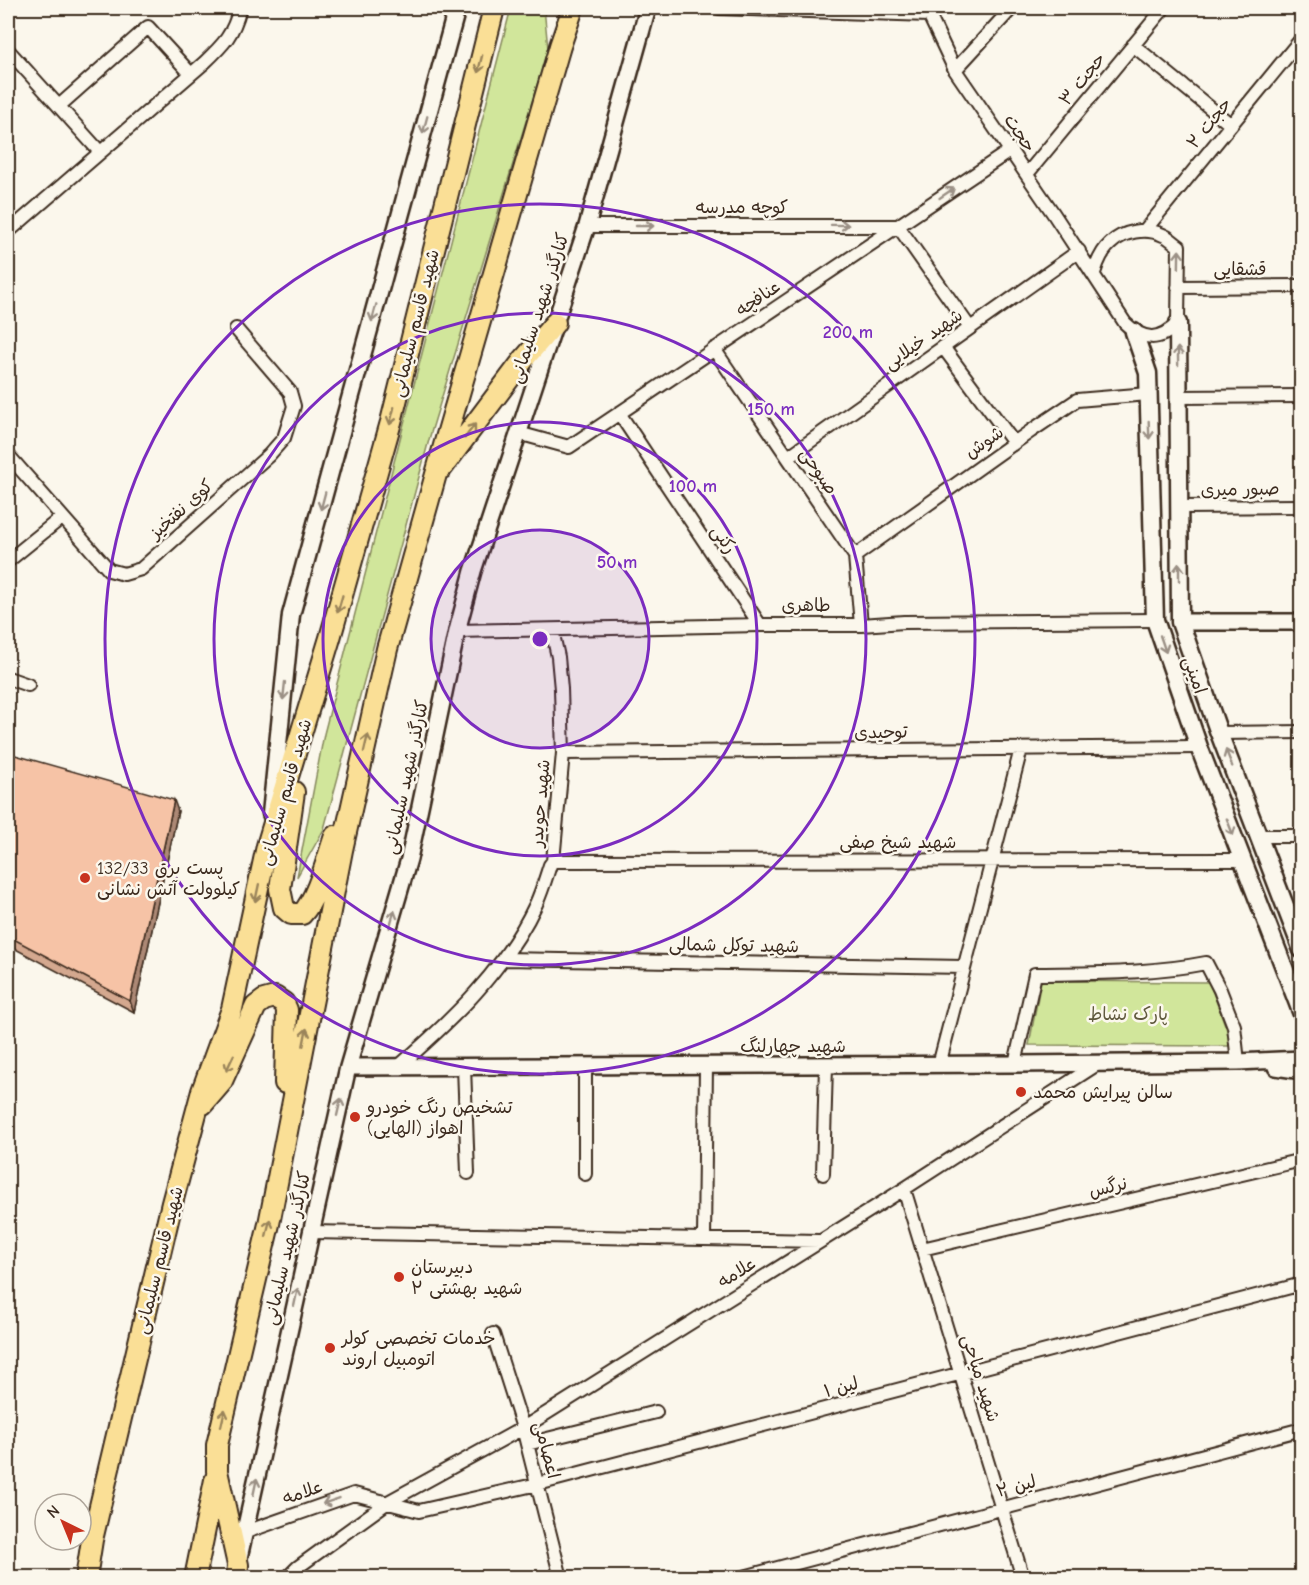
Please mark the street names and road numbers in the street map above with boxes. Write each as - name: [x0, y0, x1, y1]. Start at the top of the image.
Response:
- street label: حجت ۳: [1055, 49, 1110, 110]
- street label: حجت ۲: [1183, 94, 1236, 153]
- street label: حجت: [999, 110, 1040, 156]
- street label: کوچه مدرسه: [696, 197, 788, 219]
- street label: کنارگذر شهید سلیمانی: [505, 230, 574, 386]
- street label: شهید قاسم سلیمانی: [387, 247, 447, 400]
- street label: قشقایی: [1214, 259, 1266, 280]
- street label: عنافچه: [732, 276, 785, 322]
- street label: شهید خیلایی: [880, 305, 967, 374]
- street label: شوش: [961, 422, 1008, 463]
- street label: صبوحی: [795, 444, 842, 499]
- street label: کوی نفتخیز: [144, 475, 218, 545]
- street label: صبور میری: [1200, 478, 1280, 501]
- street label: رکنی: [706, 521, 741, 558]
- street label: طاهری: [781, 595, 831, 616]
- street label: امینی: [1178, 654, 1211, 697]
- street label: کنارگذر شهید سلیمانی: [380, 698, 433, 856]
- street label: شهید قاسم سلیمانی: [255, 716, 319, 869]
- street label: توحیدی: [854, 722, 909, 743]
- street label: شهید حویدر: [526, 758, 555, 850]
- street label: شهید شیخ صفی: [839, 832, 957, 854]
- street label: شهید توکل شمالی: [669, 934, 799, 957]
- street label: شهید چهارلنگ: [740, 1036, 846, 1058]
- street label: کنارگذر شهید سلیمانی: [260, 1169, 315, 1327]
- street label: نرگس: [1087, 1173, 1129, 1202]
- street label: شهید قاسم سلیمانی: [131, 1184, 191, 1337]
- street label: علامه: [714, 1252, 761, 1292]
- street label: شهید میاحی: [957, 1332, 1004, 1425]
- street label: لین ۱: [822, 1373, 861, 1402]
- street label: اعصامی: [529, 1419, 564, 1481]
- street label: لین ۲: [994, 1471, 1038, 1502]
- street label: علامه: [280, 1476, 326, 1509]

